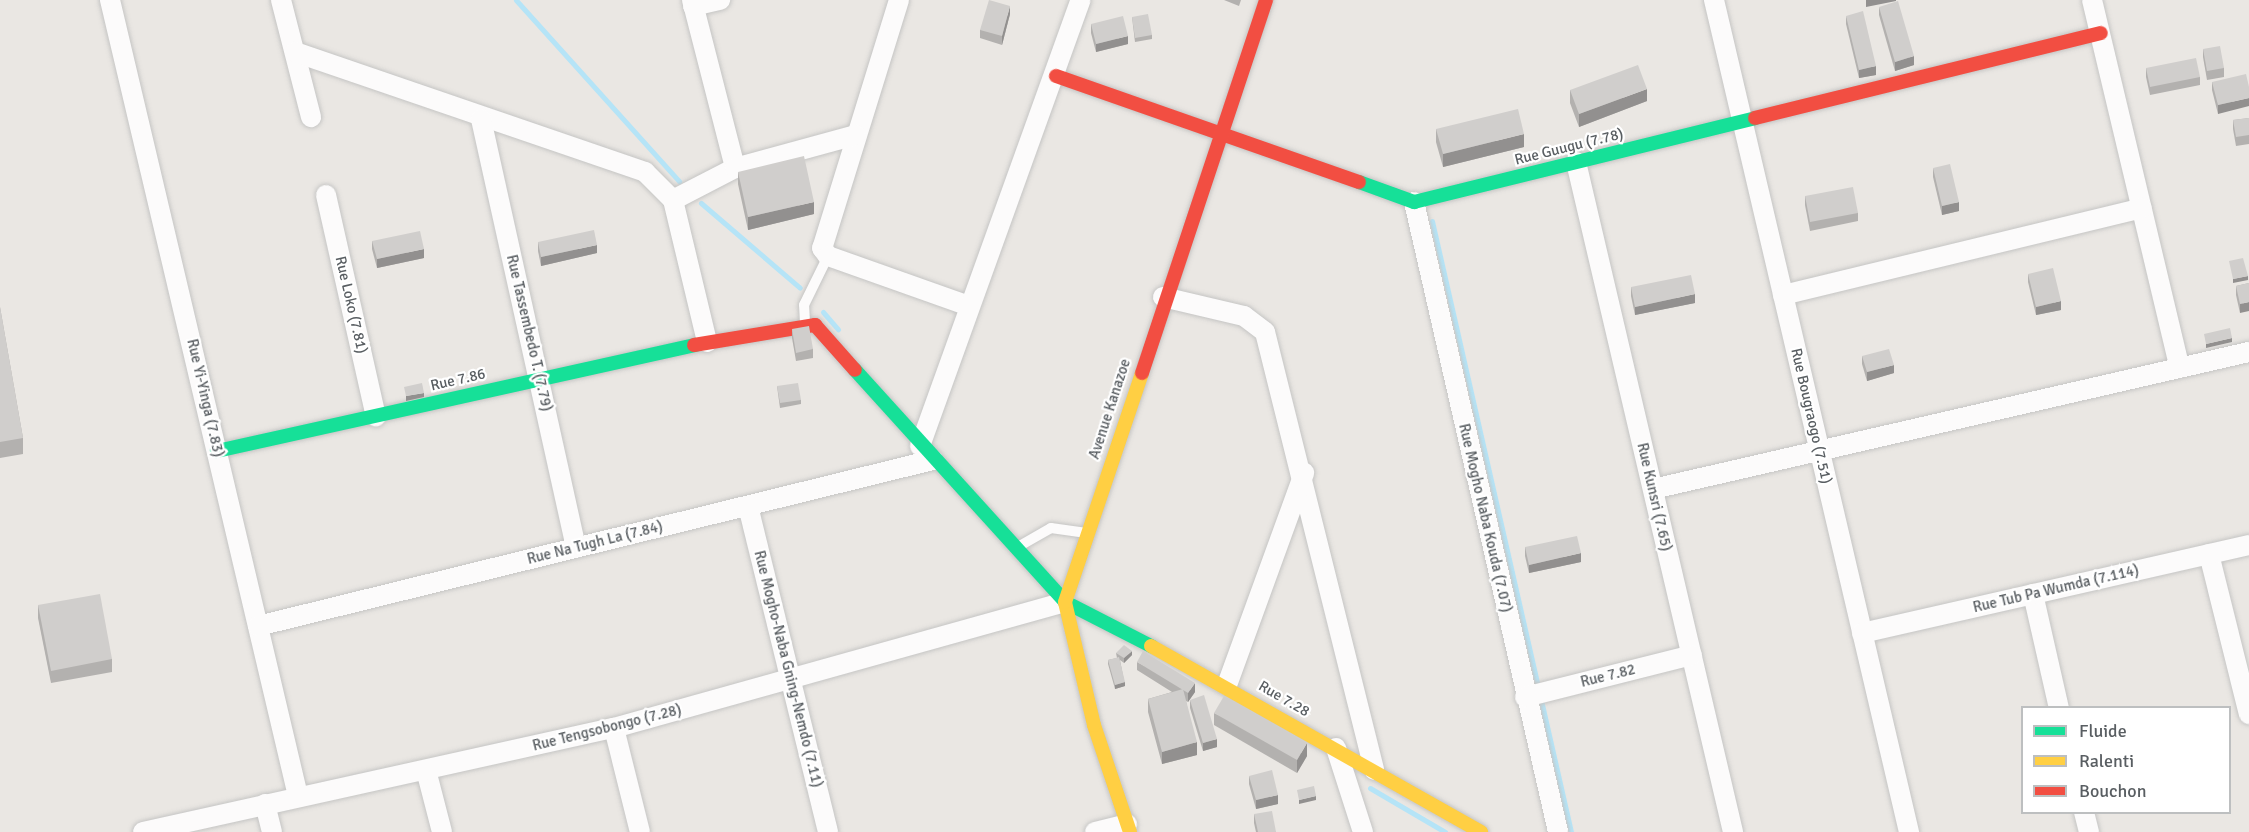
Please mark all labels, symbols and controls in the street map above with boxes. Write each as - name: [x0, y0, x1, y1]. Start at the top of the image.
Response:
- street label: Rue Guugu (7.78): [1513, 125, 1625, 169]
- street label: Rue Tassembedo T. (7.79): [502, 253, 556, 413]
- street label: Rue Loko (7.81): [331, 255, 371, 355]
- street label: Rue Yi-Yinga (7.83): [183, 337, 227, 459]
- street label: Rue Bougraogo (7.51): [1787, 346, 1835, 486]
- street label: Avenue Kanazoe: [1085, 357, 1135, 461]
- street label: Rue 7.86: [429, 365, 487, 395]
- street label: Rue Mogho Naba Kouda (7.07): [1455, 422, 1515, 614]
- street label: Rue Kunsri (7.65): [1633, 441, 1675, 553]
- street label: Rue Na Tugh La (7.84): [525, 517, 665, 569]
- street label: Rue Mogho-Naba Gning-Nemdo (7.11): [750, 549, 826, 789]
- street label: Rue Tub Pa Wumda (7.114): [1971, 561, 2141, 617]
- street label: Rue 7.82: [1579, 661, 1637, 691]
- street label: Rue 7.28: [1255, 677, 1313, 721]
- street label: Rue Tengsobongo (7.28): [531, 701, 683, 755]
- legend: [2021, 706, 2231, 814]
- text: Fluide: [2079, 720, 2127, 742]
- text: Ralenti: [2079, 750, 2134, 772]
- text: Bouchon: [2079, 780, 2147, 802]

